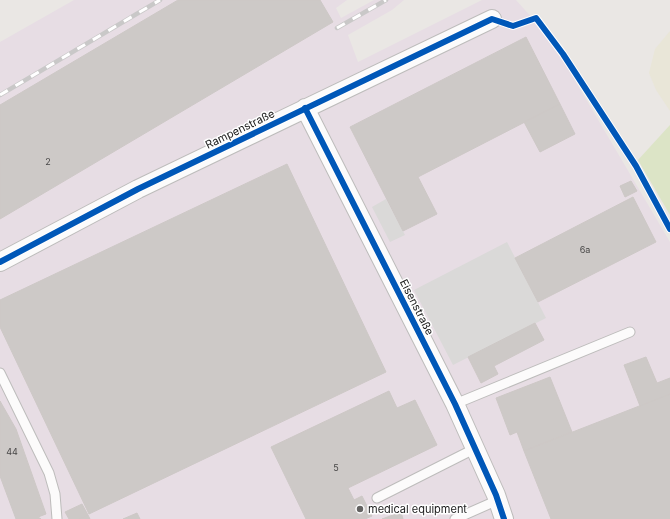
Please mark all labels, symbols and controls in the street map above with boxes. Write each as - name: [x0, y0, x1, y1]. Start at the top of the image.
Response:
- street label: Rampenstraße: [203, 106, 277, 152]
- house number: 2: [45, 156, 51, 167]
- house number: 6a: [580, 244, 590, 255]
- street label: Eisenstraße: [397, 277, 437, 337]
- house number: 44: [6, 446, 18, 457]
- house number: 5: [333, 462, 339, 473]
- place label: medical equipment: [368, 502, 467, 516]
- marker: medical equipment: [355, 504, 365, 514]

